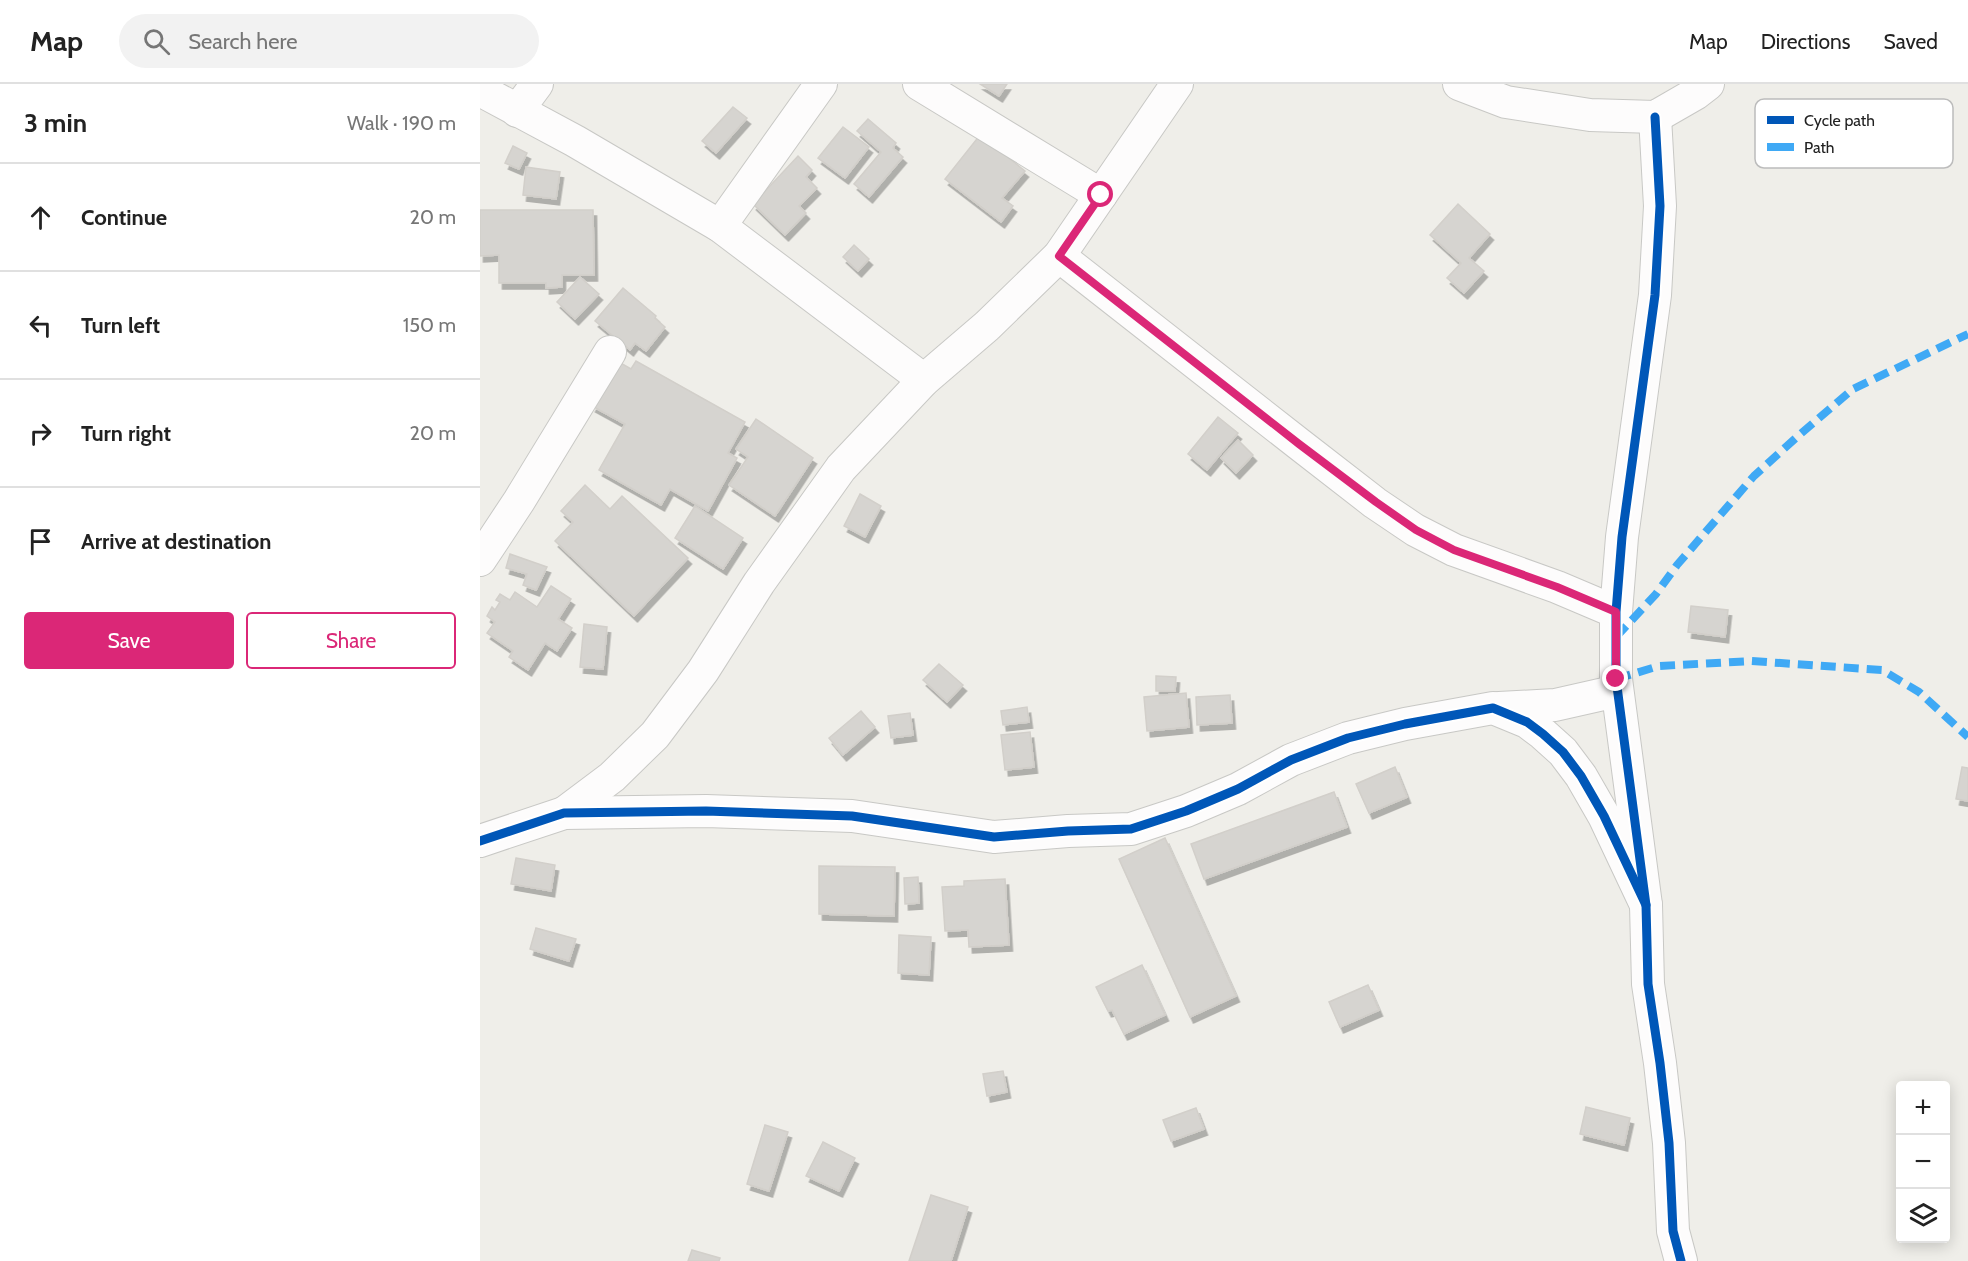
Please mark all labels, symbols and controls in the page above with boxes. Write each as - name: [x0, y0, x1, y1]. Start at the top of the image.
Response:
- search box: [119, 14, 539, 68]
- text: Map: [30, 24, 83, 58]
- icon: search: [140, 25, 173, 58]
- text: Search here: [188, 28, 297, 55]
- text: Map: [1689, 29, 1728, 54]
- text: Directions: [1761, 29, 1850, 54]
- text: Saved: [1883, 29, 1938, 54]
- legend: [1755, 99, 1953, 168]
- text: 3 min: [24, 107, 87, 139]
- text: Walk · 190 m: [347, 111, 456, 135]
- text: Cycle path: [1804, 111, 1875, 130]
- text: Path: [1804, 138, 1835, 157]
- route start: [1087, 181, 1113, 207]
- icon: ahead: [24, 201, 57, 234]
- text: Continue: [81, 204, 167, 231]
- text: 20 m: [410, 205, 456, 229]
- icon: left: [24, 309, 57, 342]
- text: Turn left: [81, 312, 160, 339]
- text: 150 m: [403, 313, 456, 337]
- icon: right: [24, 417, 57, 450]
- text: Turn right: [81, 420, 171, 447]
- text: 20 m: [410, 421, 456, 445]
- icon: arrive: [24, 525, 57, 558]
- text: Arrive at destination: [81, 528, 271, 555]
- button: Save: [24, 612, 234, 669]
- button: Share: [246, 612, 456, 669]
- route end: [1602, 665, 1628, 691]
- map controls: [1896, 1081, 1950, 1243]
- button: +: [1896, 1081, 1950, 1135]
- button: −: [1896, 1135, 1950, 1189]
- button: layers: [1896, 1189, 1950, 1243]

